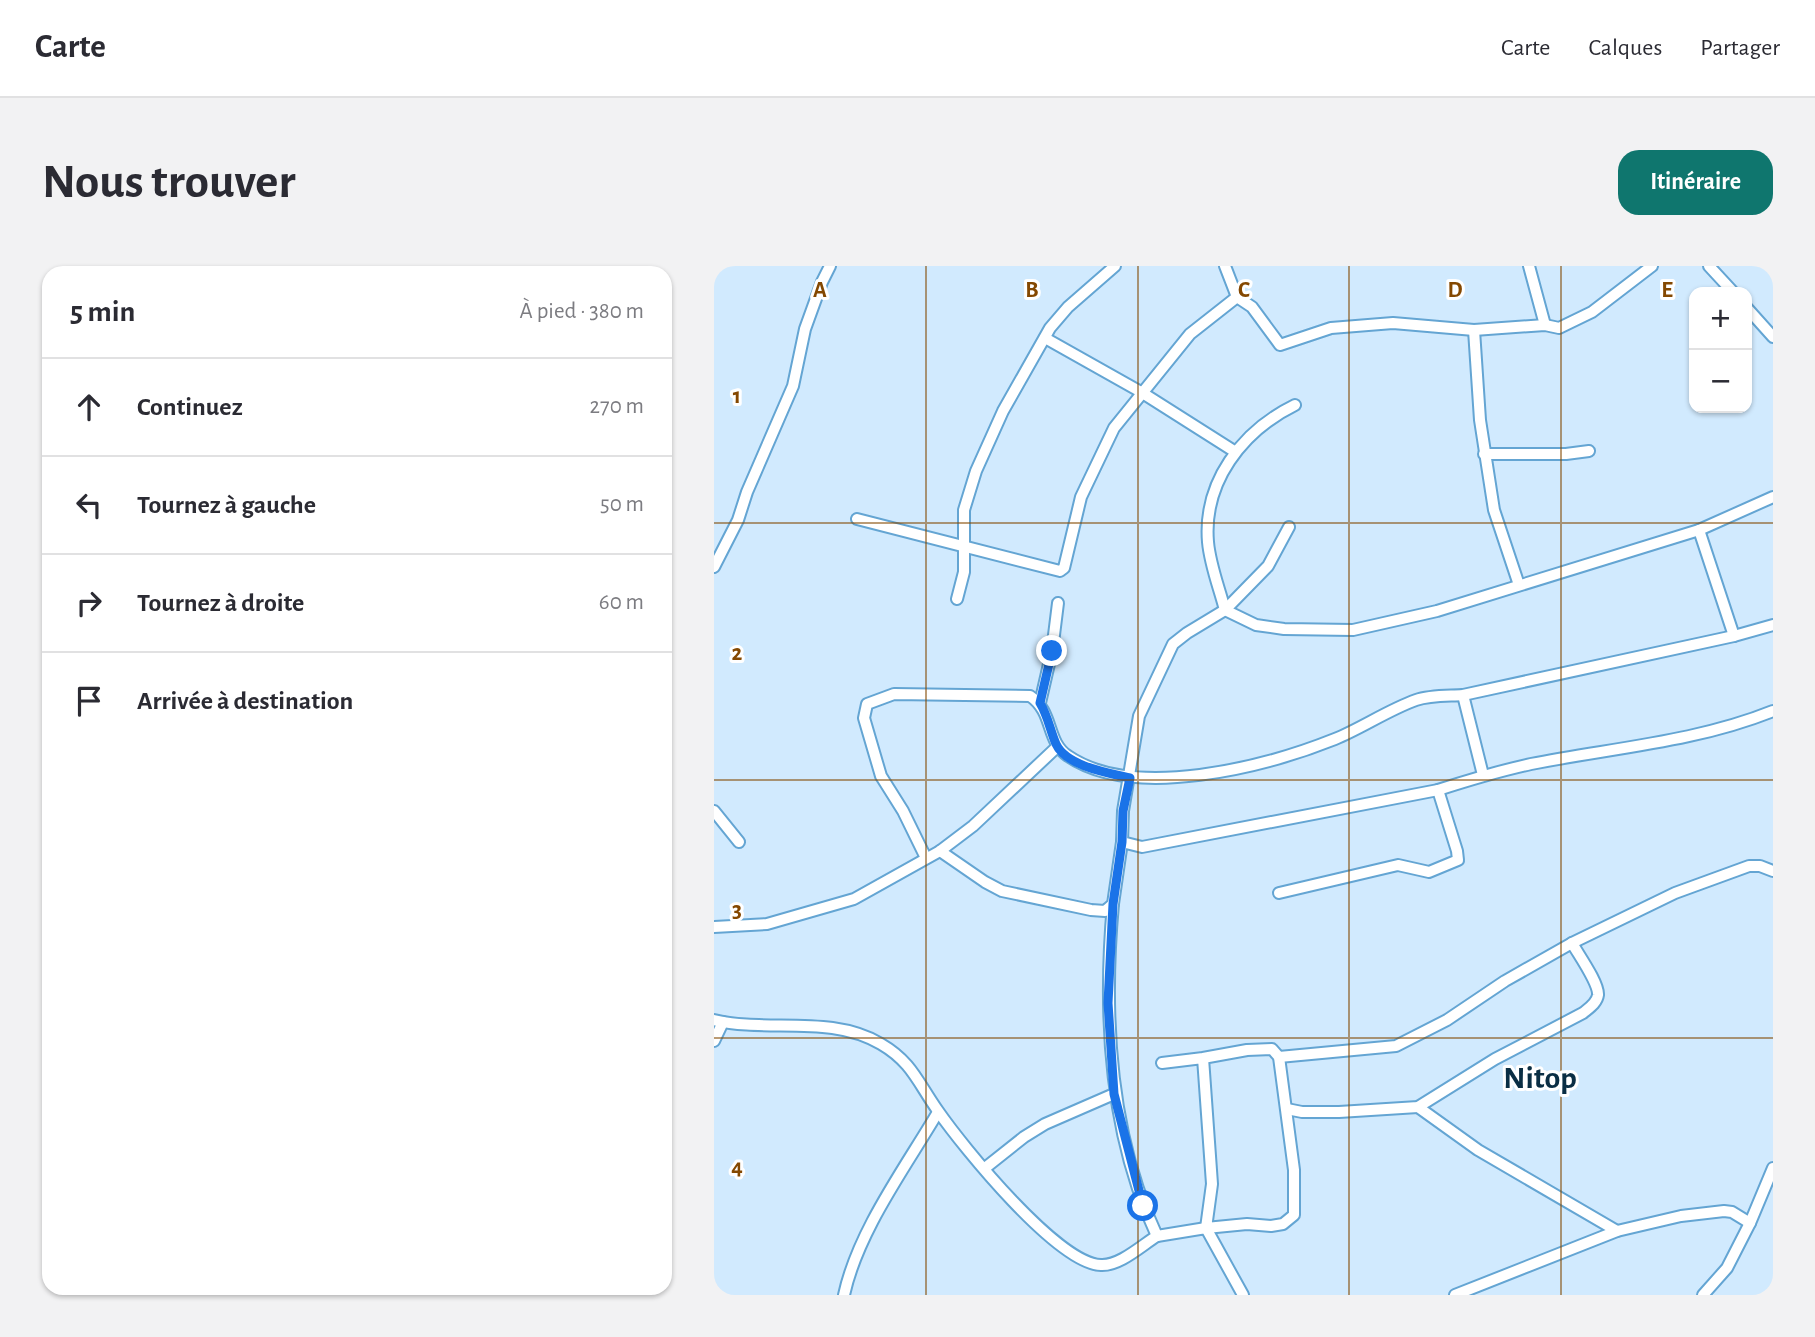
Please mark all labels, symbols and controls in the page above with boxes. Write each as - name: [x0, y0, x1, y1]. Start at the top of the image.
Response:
- text: Carte: [35, 31, 106, 64]
- text: Carte: [1501, 36, 1550, 60]
- text: Calques: [1588, 36, 1662, 60]
- text: Partager: [1700, 36, 1780, 60]
- button: Itinéraire: [1618, 150, 1773, 215]
- text: Nous trouver: [42, 158, 296, 207]
- text: A: [813, 279, 827, 302]
- text: B: [1025, 279, 1039, 302]
- text: C: [1238, 279, 1250, 302]
- text: D: [1447, 279, 1463, 302]
- text: E: [1661, 279, 1673, 302]
- map controls: [1689, 287, 1752, 413]
- button: +: [1689, 287, 1752, 350]
- text: 5 min: [70, 297, 135, 327]
- text: À pied · 380 m: [520, 300, 644, 323]
- button: −: [1689, 350, 1752, 413]
- text: 1: [733, 385, 741, 408]
- icon: ahead: [70, 388, 108, 426]
- text: Continuez: [137, 394, 243, 420]
- text: 270 m: [590, 395, 644, 418]
- icon: left: [70, 486, 108, 524]
- text: Tournez à gauche: [137, 492, 316, 518]
- text: 50 m: [600, 493, 644, 516]
- icon: right: [70, 584, 108, 622]
- text: Tournez à droite: [137, 590, 304, 616]
- text: 60 m: [599, 591, 644, 614]
- route end: [1036, 635, 1067, 666]
- text: 2: [732, 642, 743, 665]
- icon: arrive: [70, 682, 108, 720]
- text: Arrivée à destination: [137, 688, 353, 714]
- text: 3: [732, 899, 742, 922]
- district label: Nitop: [1503, 1062, 1577, 1094]
- text: 4: [731, 1156, 743, 1179]
- route start: [1127, 1190, 1158, 1221]

